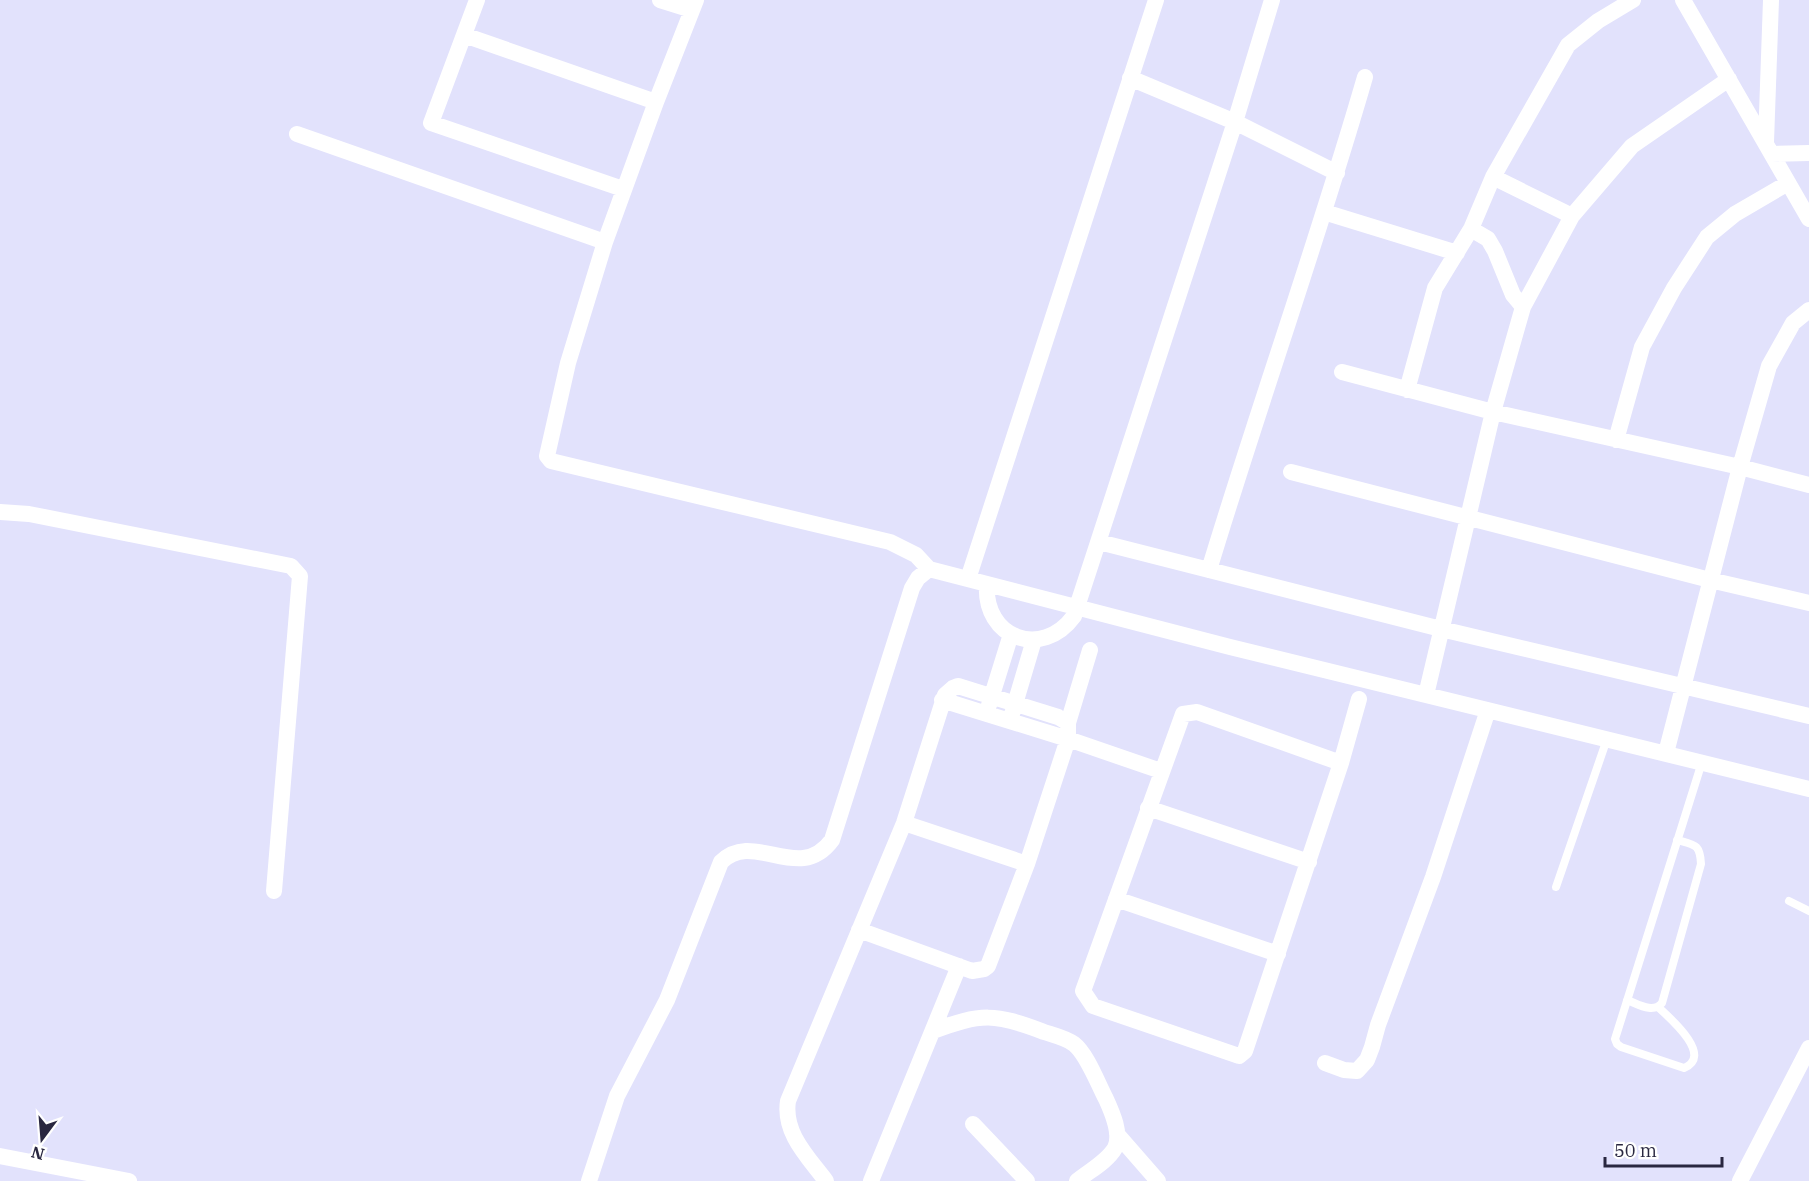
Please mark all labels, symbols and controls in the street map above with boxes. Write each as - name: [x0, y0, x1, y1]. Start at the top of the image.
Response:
- north arrow: [12, 1109, 72, 1169]
- scale bar: [1605, 1130, 1722, 1168]
- text: 50 m: [1614, 1139, 1657, 1162]
- text: N: [29, 1142, 47, 1165]

